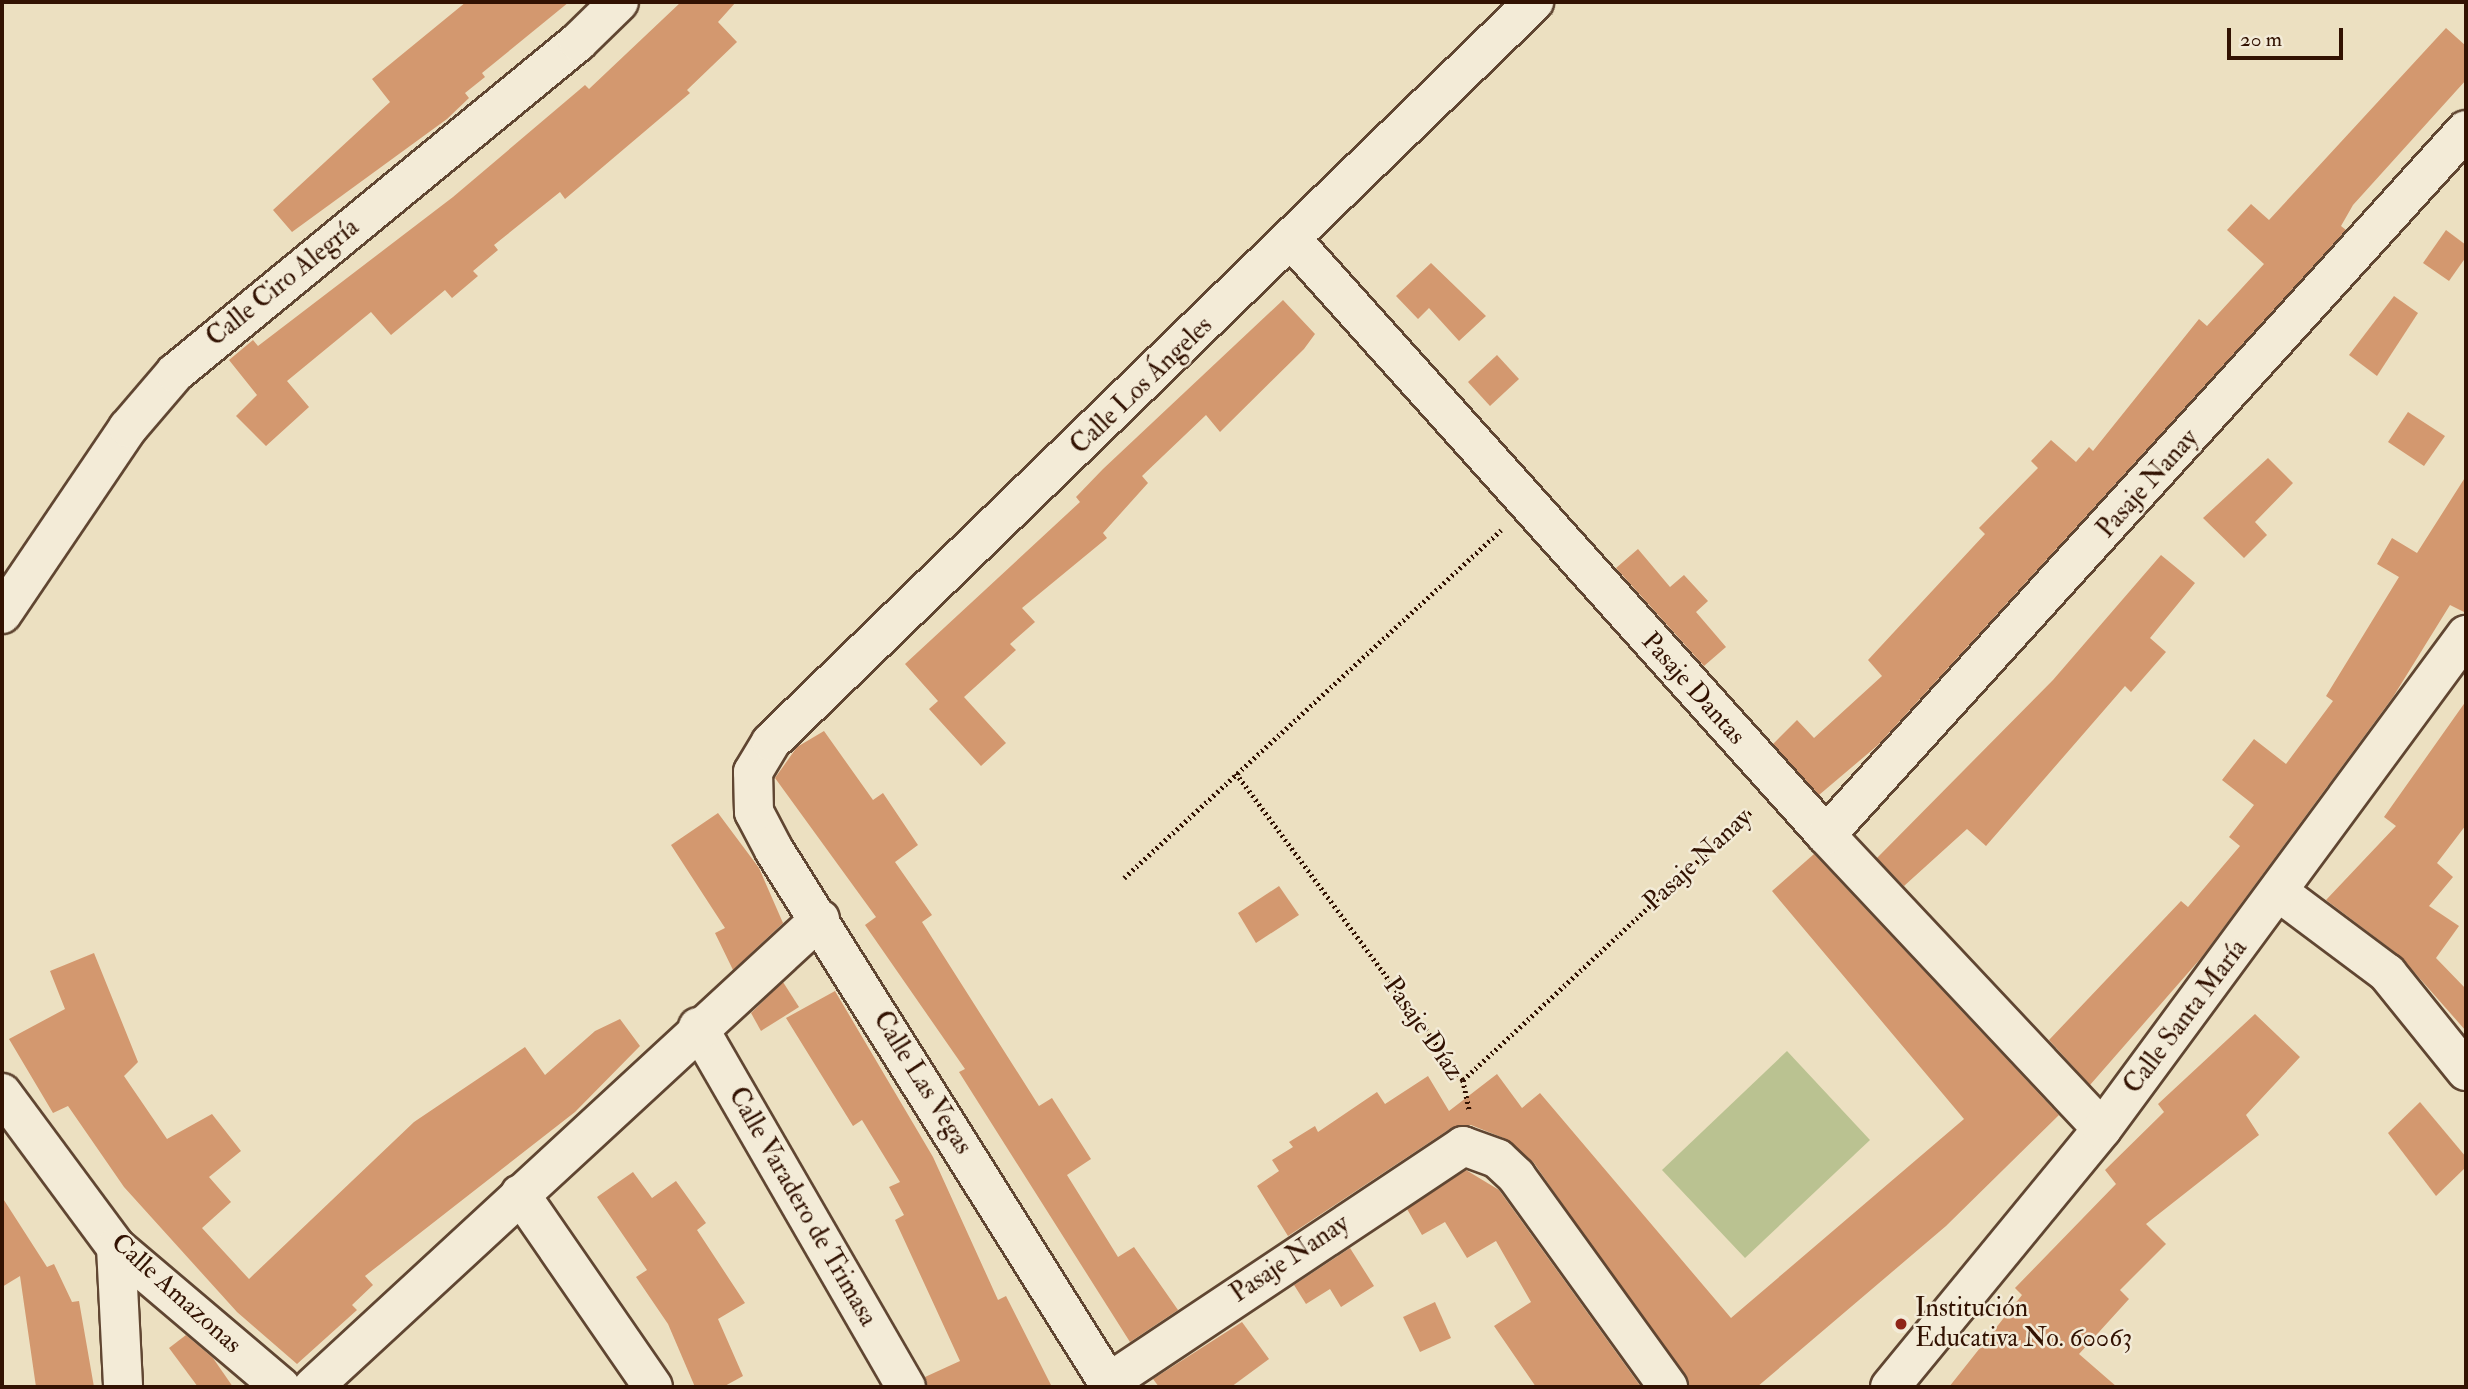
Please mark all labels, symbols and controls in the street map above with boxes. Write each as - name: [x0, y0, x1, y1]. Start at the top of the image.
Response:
- scale bar: [2230, 14, 2346, 58]
- text: 20 m: [2240, 26, 2282, 53]
- street label: Calle Ciro Alegría: [201, 212, 365, 354]
- street label: Calle Los Ángeles: [1065, 311, 1219, 461]
- street label: Pasaje Nanay: [2091, 423, 2205, 545]
- street label: Pasaje Dantas: [1634, 626, 1752, 752]
- street label: Pasaje Nanay: [1638, 802, 1758, 918]
- street label: Calle Santa María: [2118, 934, 2254, 1100]
- street label: Pasaje Díaz: [1376, 971, 1470, 1087]
- street label: Calle Las Vegas: [866, 1006, 978, 1160]
- street label: Calle Varadero de Trimasa: [721, 1082, 883, 1332]
- street label: Pasaje Nanay: [1225, 1208, 1355, 1310]
- street label: Calle Amazonas: [104, 1227, 248, 1361]
- place label: Institución Educativa No. 60063: [1915, 1293, 2132, 1354]
- marker: Institución Educativa No. 60063: [1893, 1316, 1909, 1332]

